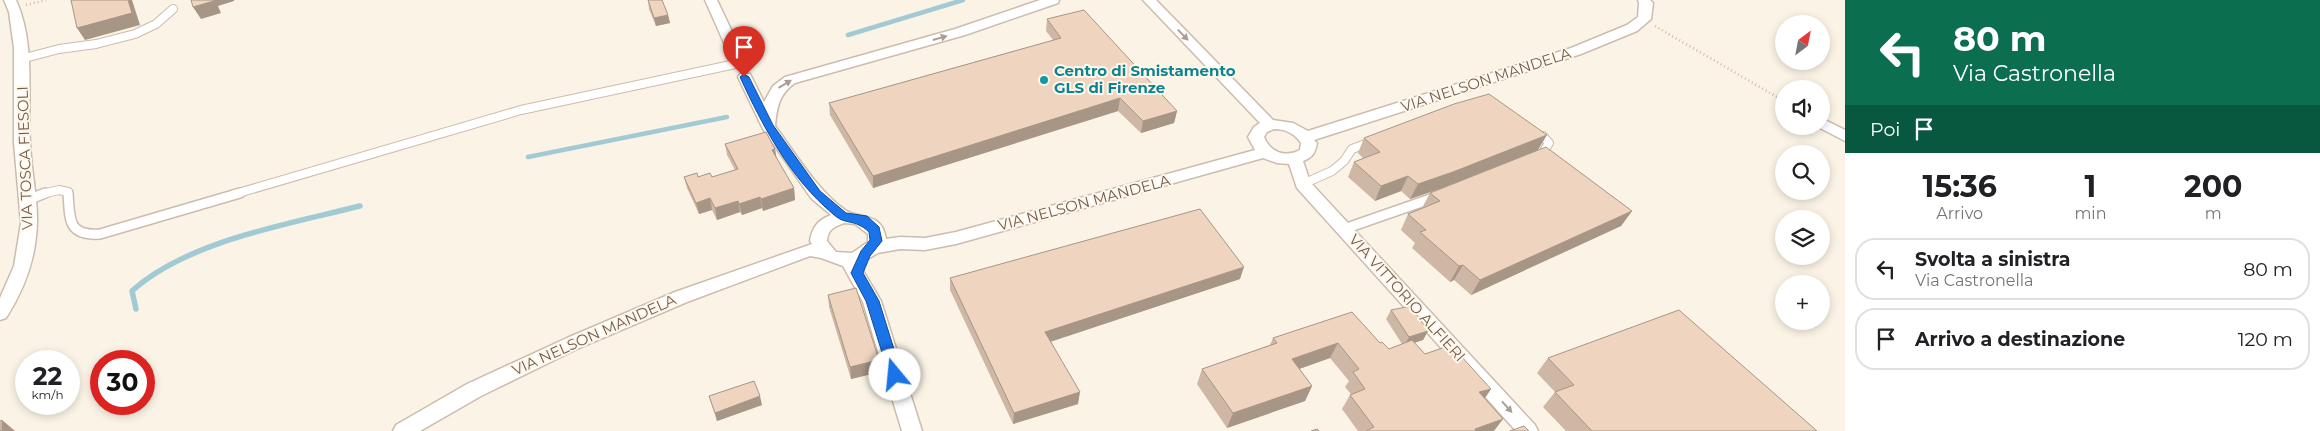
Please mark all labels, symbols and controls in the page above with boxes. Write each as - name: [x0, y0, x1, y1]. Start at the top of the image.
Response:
- north arrow: [1775, 15, 1830, 70]
- map controls: [1775, 15, 1830, 330]
- text: 80 m: [1953, 17, 2047, 60]
- icon: left: [1870, 20, 1935, 85]
- pin: [723, 26, 765, 77]
- one-way arrow: [1177, 28, 1189, 40]
- icon: arrive: [730, 33, 758, 61]
- one-way arrow: [933, 34, 948, 42]
- street label: VIA NELSON MANDELA: [1398, 43, 1573, 116]
- text: Via Castronella: [1953, 60, 2116, 87]
- place label: Centro di Smistamento GLS di Firenze: [1054, 61, 1236, 97]
- marker: Centro di Smistamento GLS di Firenze: [1038, 74, 1050, 86]
- one-way arrow: [778, 79, 791, 88]
- button: sound: [1775, 80, 1830, 135]
- street label: VIA TOSCA FIESOLI: [12, 86, 37, 230]
- icon: arrive: [1910, 115, 1938, 143]
- text: Poi: [1870, 118, 1900, 141]
- button: search: [1775, 145, 1830, 200]
- text: 15:36: [1923, 168, 1997, 205]
- text: 1: [2085, 168, 2096, 205]
- text: 200: [2184, 168, 2242, 205]
- street label: VIA NELSON MANDELA: [996, 170, 1172, 235]
- text: Arrivo: [1936, 204, 1983, 223]
- text: min: [2074, 204, 2106, 223]
- text: m: [2205, 204, 2222, 223]
- button: layers: [1775, 210, 1830, 265]
- street label: VIA VITTORIO ALFIERI: [1345, 230, 1470, 365]
- text: Svolta a sinistra: [1915, 248, 2070, 271]
- icon: left: [1872, 255, 1900, 283]
- text: 80 m: [2243, 258, 2293, 281]
- text: Via Castronella: [1915, 271, 2034, 290]
- button: +: [1775, 275, 1830, 330]
- street label: VIA NELSON MANDELA: [509, 290, 679, 379]
- icon: arrive: [1872, 325, 1900, 353]
- text: Arrivo a destinazione: [1915, 328, 2125, 351]
- text: 120 m: [2238, 328, 2293, 351]
- position arrow: [868, 348, 920, 400]
- speed limit sign: 30: [90, 350, 155, 415]
- text: 22: [33, 361, 62, 391]
- text: km/h: [31, 387, 64, 402]
- one-way arrow: [1501, 401, 1513, 413]

